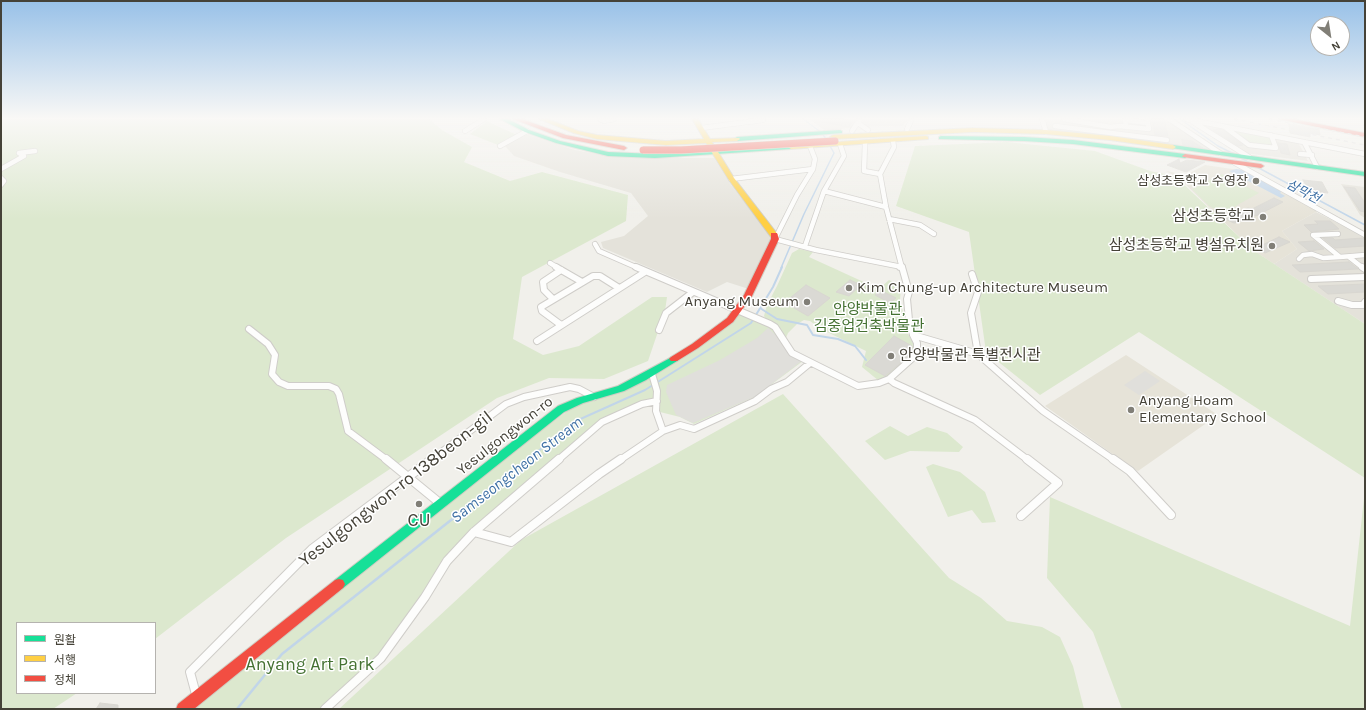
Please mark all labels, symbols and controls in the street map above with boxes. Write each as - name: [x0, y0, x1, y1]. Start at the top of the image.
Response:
- north arrow: [1310, 16, 1350, 56]
- text: N: [1329, 38, 1342, 54]
- place label: 삼성초등학교 수영장: [1137, 173, 1248, 189]
- marker: 삼성초등학교 수영장: [1251, 176, 1261, 186]
- water label: 삼막천: [1283, 177, 1323, 207]
- place label: 삼성초등학교: [1172, 208, 1255, 226]
- marker: 삼성초등학교: [1258, 212, 1268, 222]
- place label: 삼성초등학교 병설유치원: [1109, 237, 1264, 255]
- marker: 삼성초등학교 병설유치원: [1267, 241, 1277, 251]
- place label: Kim Chung-up Architecture Museum: [857, 279, 1108, 297]
- marker: Kim Chung-up Architecture Museum: [844, 283, 854, 293]
- place label: Anyang Museum: [685, 293, 799, 311]
- marker: Anyang Museum: [802, 297, 812, 307]
- park label: 안양박물관, 김중업건축박물관: [814, 301, 924, 336]
- place label: 안양박물관 특별전시관: [899, 347, 1041, 365]
- marker: 안양박물관 특별전시관: [886, 351, 896, 361]
- place label: Anyang Hoam Elementary School: [1139, 392, 1266, 427]
- street label: Yesulgongwon-ro: [453, 393, 557, 479]
- marker: Anyang Hoam Elementary School: [1126, 405, 1136, 415]
- street label: Yesulgongwon-ro 138beon-gil: [295, 407, 497, 571]
- water label: Samseongcheon Stream: [447, 413, 587, 527]
- marker: CU: [414, 499, 424, 509]
- place label: CU: [408, 510, 430, 532]
- legend: [16, 622, 156, 694]
- text: 원활: [54, 633, 76, 647]
- text: 서행: [54, 653, 76, 667]
- park label: Anyang Art Park: [245, 654, 375, 676]
- text: 정체: [54, 673, 76, 687]

